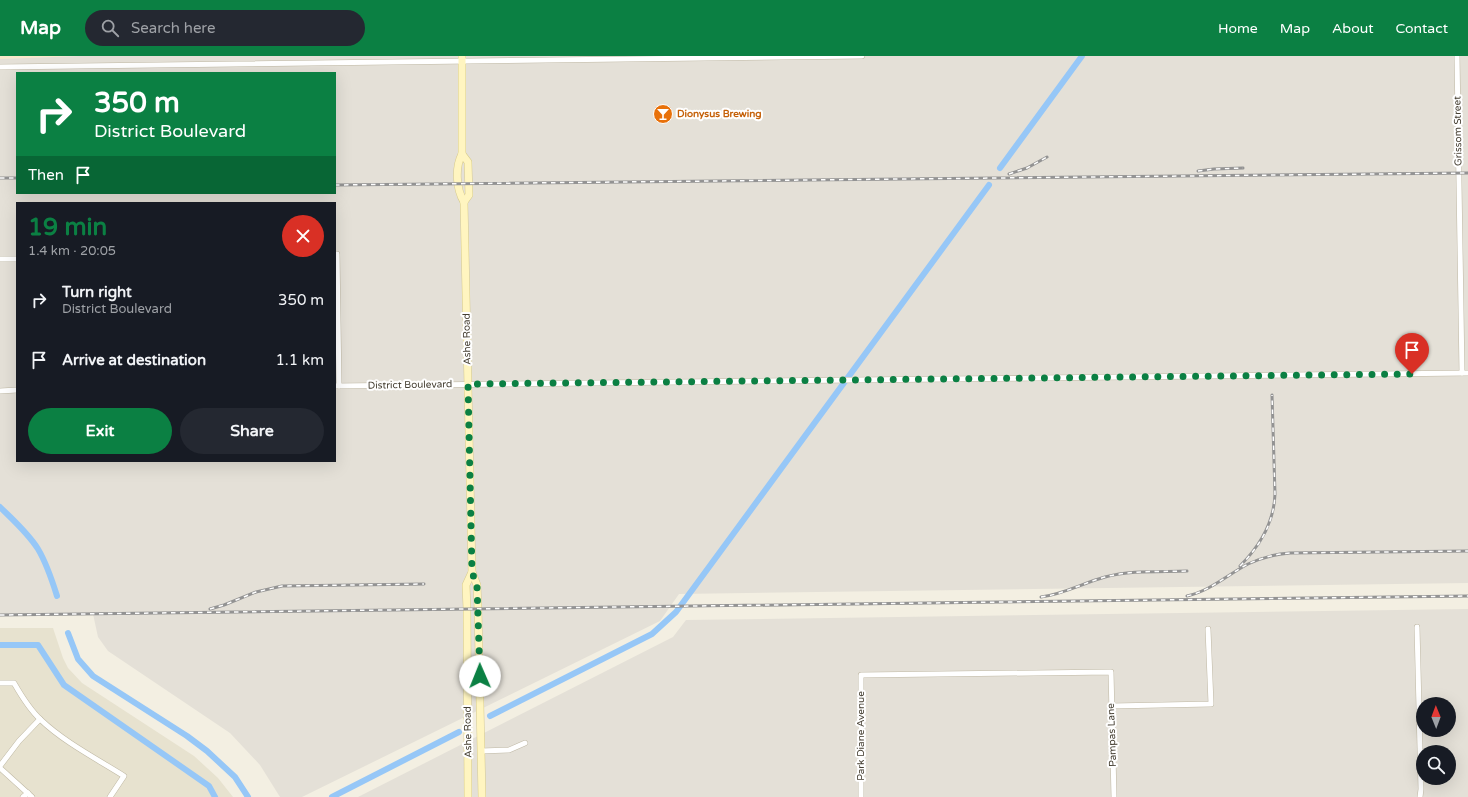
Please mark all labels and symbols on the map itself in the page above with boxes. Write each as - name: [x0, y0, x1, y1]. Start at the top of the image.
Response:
- street label: Grissom Street: [1451, 96, 1465, 166]
- bar icon: Dionysus Brewing: [652, 103, 674, 125]
- place label: Dionysus Brewing: [677, 108, 762, 120]
- street label: Ashe Road: [461, 313, 473, 365]
- pin: [1395, 333, 1429, 374]
- street label: District Boulevard: [368, 378, 452, 392]
- position arrow: [459, 655, 501, 697]
- street label: Park Diane Avenue: [855, 691, 867, 781]
- north arrow: [1416, 697, 1456, 737]
- street label: Pampas Lane: [1105, 703, 1119, 767]
- street label: Ashe Road: [462, 706, 474, 758]

